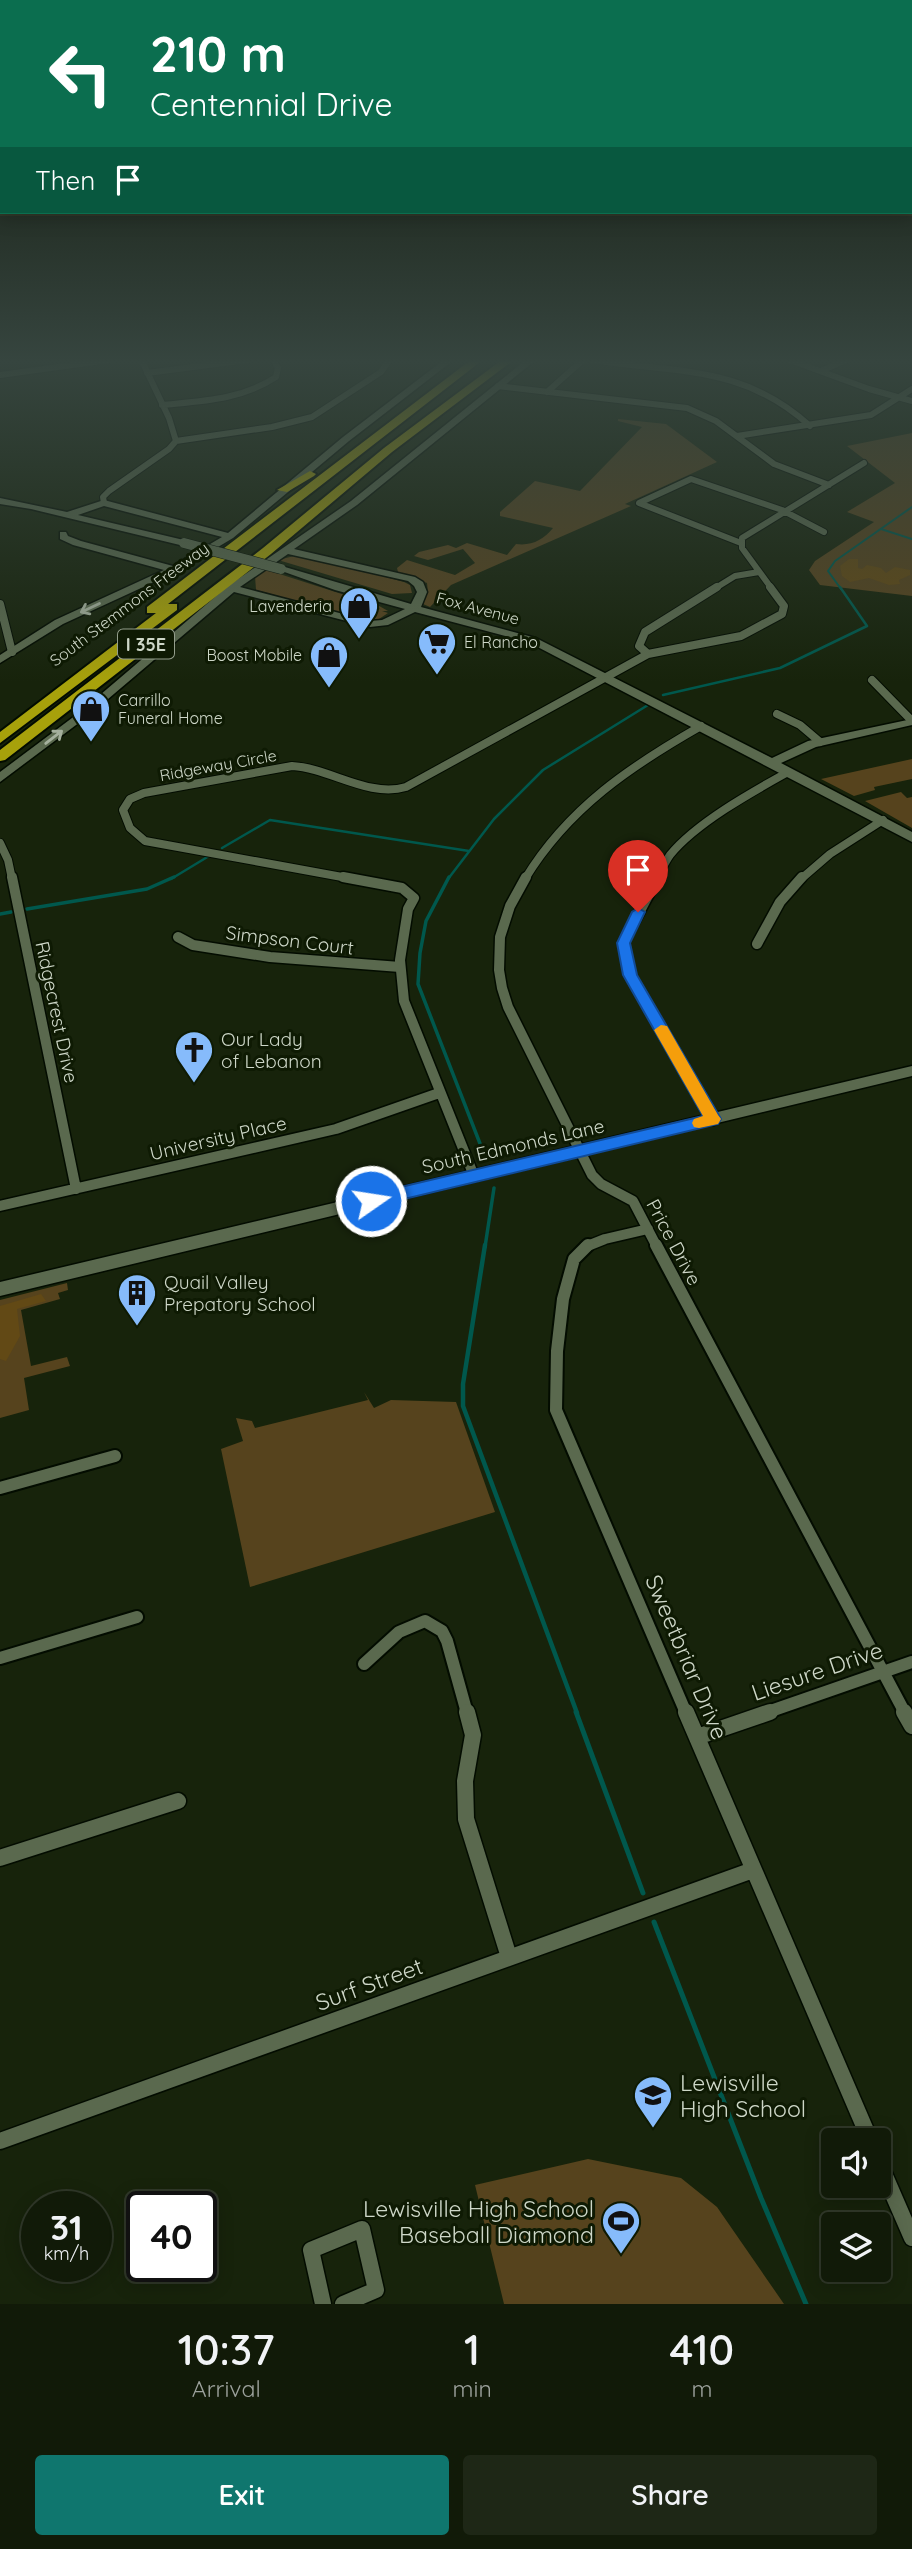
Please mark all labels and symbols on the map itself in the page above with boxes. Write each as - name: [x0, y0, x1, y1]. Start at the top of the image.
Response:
- street label: South Stemmons Freeway: [46, 538, 212, 670]
- shop icon: Lavenderia: [338, 585, 380, 640]
- street label: Fox Avenue: [434, 587, 522, 629]
- place label: Lavenderia: [249, 596, 332, 616]
- one-way arrow: [80, 602, 101, 615]
- supermarket icon: El Rancho: [416, 621, 458, 676]
- road number: I 35E: [118, 630, 174, 658]
- place label: El Rancho: [464, 632, 538, 652]
- shop icon: Boost Mobile: [308, 634, 350, 689]
- place label: Boost Mobile: [206, 645, 302, 665]
- shop icon: Carrillo Funeral Home: [70, 688, 112, 743]
- place label: Carrillo Funeral Home: [118, 690, 223, 728]
- one-way arrow: [44, 729, 63, 744]
- street label: Ridgeway Circle: [158, 745, 278, 785]
- pin: [608, 840, 668, 912]
- street label: Simpson Court: [225, 920, 355, 960]
- street label: Ridgecrest Drive: [30, 939, 84, 1085]
- place label: Our Lady of Lebanon: [221, 1027, 322, 1073]
- church icon: Our Lady of Lebanon: [173, 1029, 215, 1084]
- street label: University Place: [147, 1111, 289, 1165]
- street label: South Edmonds Lane: [420, 1113, 606, 1179]
- position arrow: [334, 1164, 408, 1238]
- street label: Price Drive: [641, 1195, 707, 1289]
- place label: Quail Valley Prepatory School: [164, 1270, 316, 1316]
- building icon: Quail Valley Prepatory School: [116, 1272, 158, 1327]
- street label: Sweetbriar Drive: [639, 1570, 735, 1744]
- street label: Liesure Drive: [748, 1635, 886, 1707]
- street label: Surf Street: [311, 1951, 427, 2017]
- place label: Lewisville High School: [680, 2068, 806, 2123]
- school or university icon: Lewisville High School: [632, 2074, 674, 2129]
- speed limit sign: 40: [126, 2191, 217, 2282]
- place label: Lewisville High School Baseball Diamond: [363, 2194, 594, 2249]
- sports icon: Lewisville High School Baseball Diamond: [600, 2200, 642, 2255]

